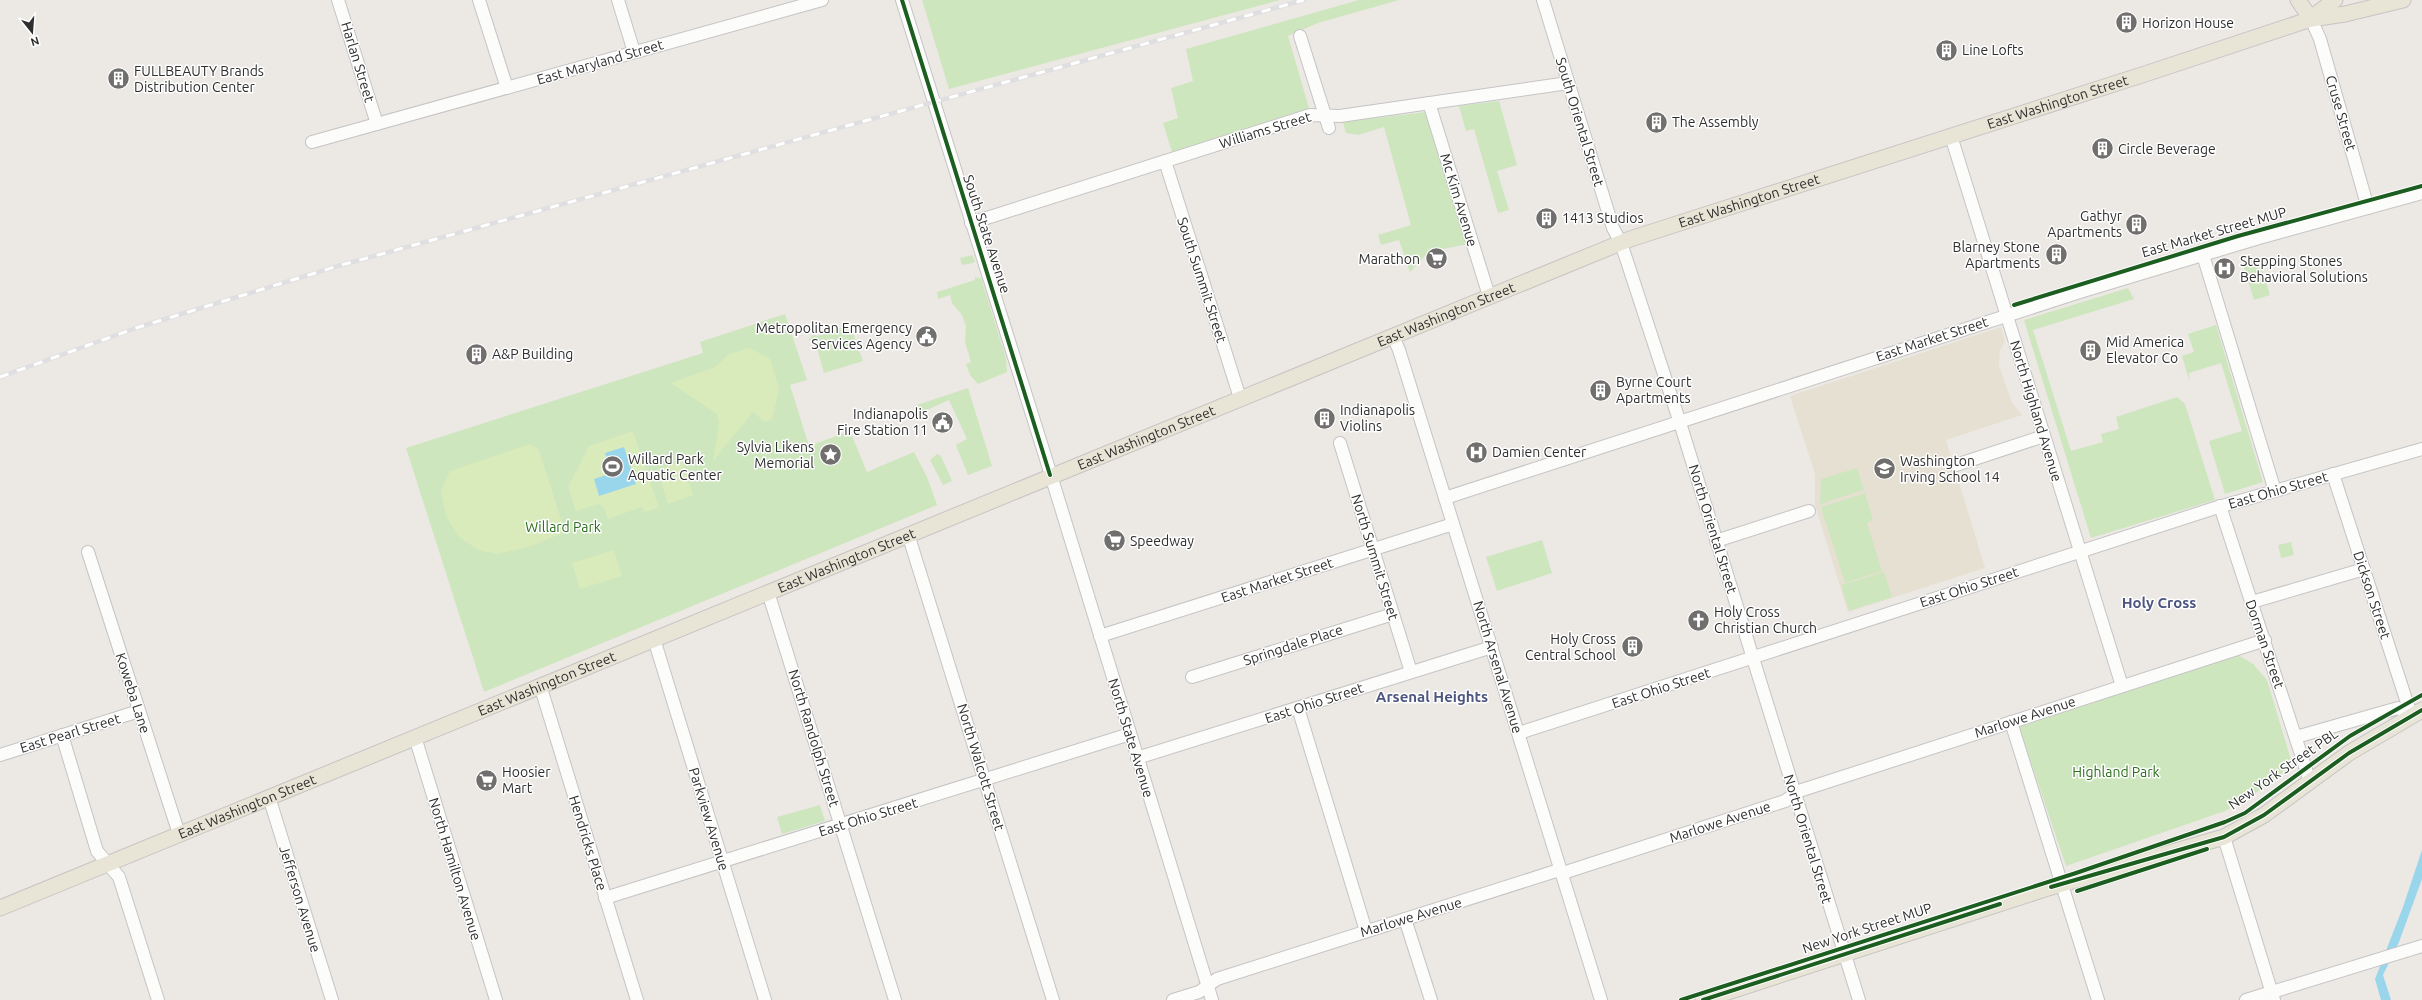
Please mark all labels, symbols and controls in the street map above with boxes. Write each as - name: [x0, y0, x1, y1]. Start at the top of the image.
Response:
- building icon: Horizon House: [2114, 10, 2140, 36]
- north arrow: [12, 12, 52, 52]
- place label: Horizon House: [2142, 15, 2234, 31]
- street label: Harlan Street: [338, 20, 378, 105]
- text: N: [29, 35, 41, 49]
- street label: East Maryland Street: [535, 36, 666, 88]
- building icon: Line Lofts: [1934, 37, 1960, 63]
- place label: Line Lofts: [1962, 42, 2024, 58]
- street label: South Oriental Street: [1553, 56, 1607, 189]
- place label: FULLBEAUTY Brands Distribution Center: [134, 63, 264, 95]
- building icon: FULLBEAUTY Brands Distribution Center: [106, 66, 132, 92]
- street label: East Washington Street: [1985, 72, 2131, 132]
- street label: Cruse Street: [2323, 73, 2360, 153]
- street label: Williams Street: [1217, 108, 1313, 152]
- building icon: The Assembly: [1643, 109, 1669, 135]
- place label: The Assembly: [1672, 114, 1759, 130]
- building icon: Circle Beverage: [2089, 136, 2115, 162]
- place label: Circle Beverage: [2118, 141, 2216, 157]
- street label: Mc Kim Avenue: [1437, 151, 1481, 249]
- street label: East Washington Street: [1676, 171, 1822, 231]
- street label: South State Avenue: [960, 173, 1014, 295]
- street label: East Market Street MUP: [2140, 204, 2288, 260]
- building icon: 1413 Studios: [1533, 205, 1559, 231]
- place label: Gathyr Apartments: [2047, 208, 2123, 240]
- place label: 1413 Studios: [1562, 210, 1643, 226]
- building icon: Gathyr Apartments: [2124, 211, 2150, 237]
- street label: South Summit Street: [1174, 215, 1230, 345]
- place label: Blarney Stone Apartments: [1953, 239, 2040, 271]
- building icon: Blarney Stone Apartments: [2043, 242, 2069, 268]
- supermarket icon: Marathon: [1423, 246, 1449, 272]
- place label: Marathon: [1358, 251, 1420, 267]
- place label: Stepping Stones Behavioral Solutions: [2240, 253, 2368, 285]
- hospital icon: Stepping Stones Behavioral Solutions: [2212, 256, 2238, 282]
- street label: East Washington Street: [1375, 279, 1518, 350]
- street label: East Market Street: [1874, 313, 1991, 365]
- place label: Metropolitan Emergency Services Agency: [756, 320, 912, 352]
- public building icon: Metropolitan Emergency Services Agency: [914, 323, 940, 349]
- place label: Mid America Elevator Co: [2106, 334, 2184, 366]
- building icon: Mid America Elevator Co: [2077, 337, 2103, 363]
- street label: North Highland Avenue: [2007, 338, 2065, 484]
- building icon: A&P Building: [464, 341, 490, 367]
- place label: A&P Building: [492, 346, 573, 362]
- place label: Byrne Court Apartments: [1616, 374, 1692, 406]
- building icon: Byrne Court Apartments: [1588, 377, 1614, 403]
- street label: East Washington Street: [1075, 402, 1218, 473]
- place label: Indianapolis Violins: [1340, 402, 1415, 434]
- building icon: Indianapolis Violins: [1311, 405, 1337, 431]
- place label: Indianapolis Fire Station 11: [837, 406, 928, 438]
- public building icon: Indianapolis Fire Station 11: [930, 409, 956, 435]
- place label: Sylvia Likens Memorial: [737, 439, 814, 471]
- hospital icon: Damien Center: [1463, 439, 1489, 465]
- place icon: Sylvia Likens Memorial: [817, 442, 843, 468]
- place label: Damien Center: [1492, 444, 1587, 460]
- place label: Willard Park Aquatic Center: [628, 451, 723, 483]
- place label: Washington Irving School 14: [1900, 453, 2000, 485]
- sports icon: Willard Park Aquatic Center: [599, 454, 625, 480]
- school or university icon: Washington Irving School 14: [1871, 456, 1897, 482]
- street label: North Oriental Street: [1686, 463, 1740, 596]
- street label: East Ohio Street: [2226, 468, 2330, 512]
- street label: North Summit Street: [1348, 492, 1402, 622]
- park label: Willard Park: [525, 519, 601, 535]
- street label: East Washington Street: [775, 525, 918, 596]
- supermarket icon: Speedway: [1102, 528, 1128, 554]
- place label: Speedway: [1130, 533, 1194, 549]
- street label: Dickson Street: [2350, 549, 2394, 641]
- street label: East Market Street: [1219, 554, 1336, 606]
- street label: East Ohio Street: [1918, 563, 2021, 610]
- district label: Holy Cross: [2122, 594, 2196, 611]
- street label: Dorman Street: [2242, 597, 2288, 691]
- street label: North Arsenal Avenue: [1470, 599, 1526, 735]
- place label: Holy Cross Christian Church: [1714, 604, 1817, 636]
- church icon: Holy Cross Christian Church: [1685, 607, 1711, 633]
- street label: Springdale Place: [1241, 621, 1345, 669]
- place label: Holy Cross Central School: [1525, 631, 1616, 663]
- building icon: Holy Cross Central School: [1619, 634, 1645, 660]
- street label: East Washington Street: [476, 648, 618, 719]
- street label: Koweba Lane: [112, 651, 154, 735]
- street label: East Ohio Street: [1610, 664, 1713, 711]
- street label: North Randolph Street: [786, 667, 843, 809]
- street label: North State Avenue: [1105, 676, 1157, 800]
- street label: East Ohio Street: [1263, 679, 1366, 726]
- district label: Arsenal Heights: [1376, 688, 1488, 705]
- street label: Marlowe Avenue: [1972, 693, 2078, 741]
- street label: North Walcott Street: [954, 702, 1008, 833]
- street label: East Pearl Street: [18, 710, 123, 756]
- street label: New York Street PBL: [2225, 725, 2341, 813]
- place label: Hoosier Mart: [502, 764, 551, 796]
- park label: Highland Park: [2072, 764, 2160, 780]
- street label: Parkview Avenue: [686, 765, 732, 873]
- supermarket icon: Hoosier Mart: [473, 767, 499, 793]
- street label: East Washington Street: [176, 771, 319, 842]
- street label: North Oriental Street: [1781, 773, 1835, 906]
- street label: Hendricks Place: [566, 793, 610, 893]
- street label: East Ohio Street: [817, 794, 920, 840]
- street label: North Hamilton Avenue: [426, 796, 484, 942]
- street label: Marlowe Avenue: [1667, 798, 1773, 846]
- street label: Jefferson Avenue: [276, 844, 324, 954]
- street label: Marlowe Avenue: [1358, 894, 1464, 940]
- street label: New York Street MUP: [1800, 899, 1934, 957]

